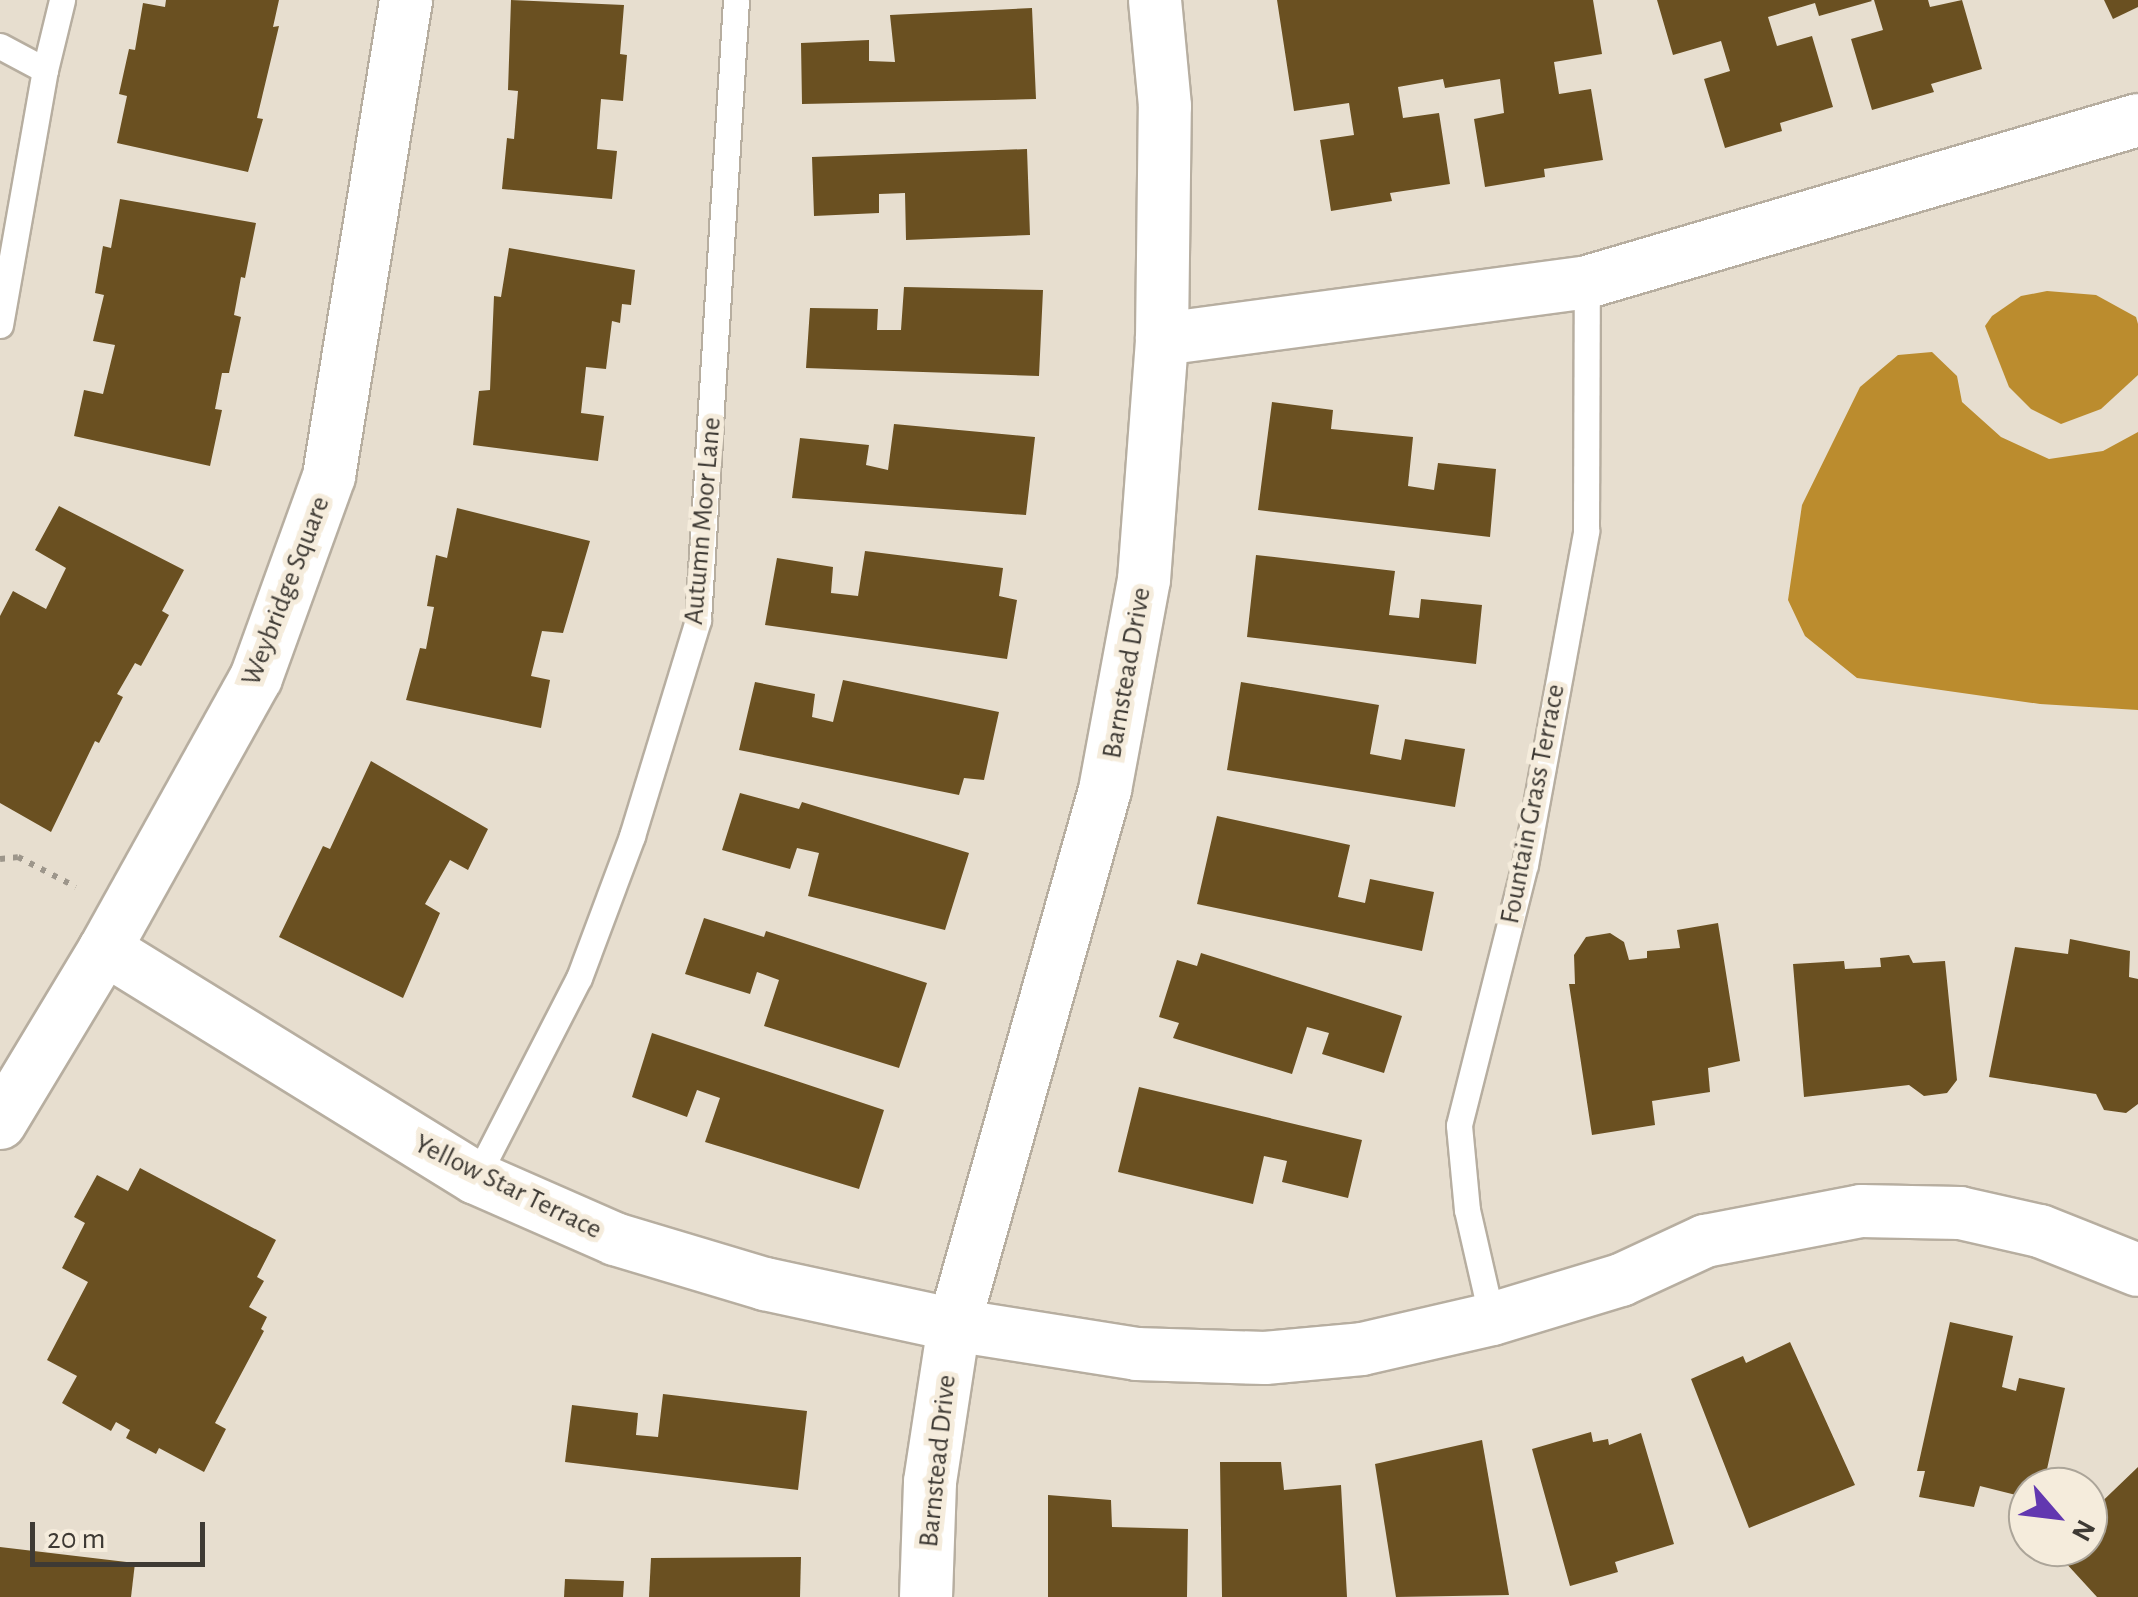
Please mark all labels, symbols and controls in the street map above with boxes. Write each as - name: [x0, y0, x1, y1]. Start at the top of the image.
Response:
- street label: Autumn Moor Lane: [677, 416, 729, 626]
- street label: Weybridge Square: [234, 492, 338, 690]
- street label: Barnstead Drive: [1095, 585, 1159, 761]
- street label: Fountain Grass Terrace: [1493, 681, 1573, 927]
- street label: Yellow Star Terrace: [409, 1127, 607, 1247]
- street label: Barnstead Drive: [912, 1373, 964, 1549]
- north arrow: [2008, 1467, 2108, 1567]
- scale bar: [35, 1502, 210, 1564]
- text: N: [2066, 1515, 2100, 1545]
- text: 20 m: [47, 1524, 105, 1554]

